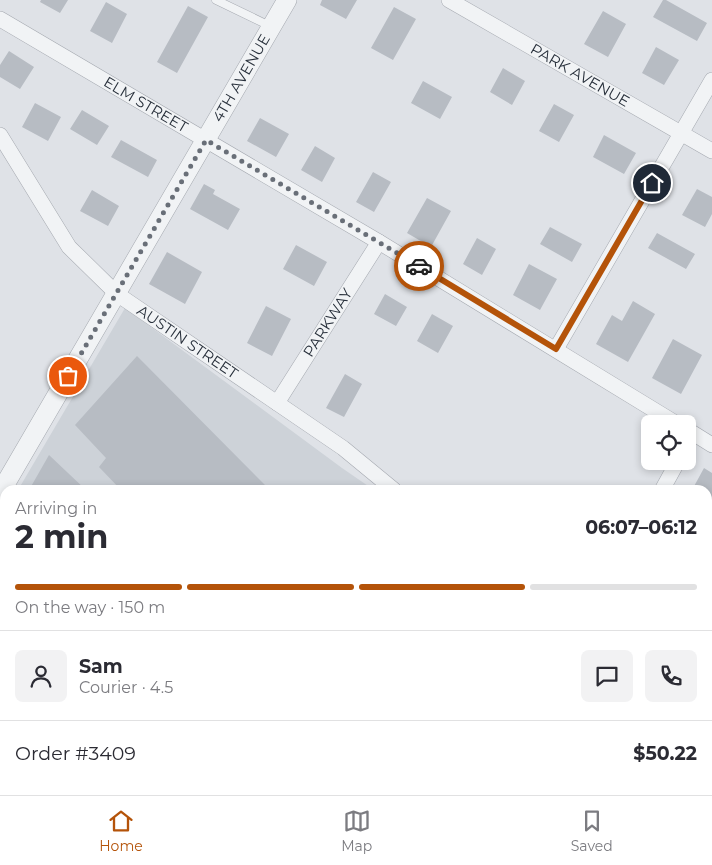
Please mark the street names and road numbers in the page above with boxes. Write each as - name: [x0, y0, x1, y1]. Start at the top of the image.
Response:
- street label: 4TH AVENUE: [208, 31, 274, 125]
- street label: PARK AVENUE: [527, 39, 633, 111]
- street label: ELM STREET: [100, 72, 192, 137]
- street label: PARKWAY: [299, 284, 356, 360]
- street label: AUSTIN STREET: [134, 301, 242, 383]

